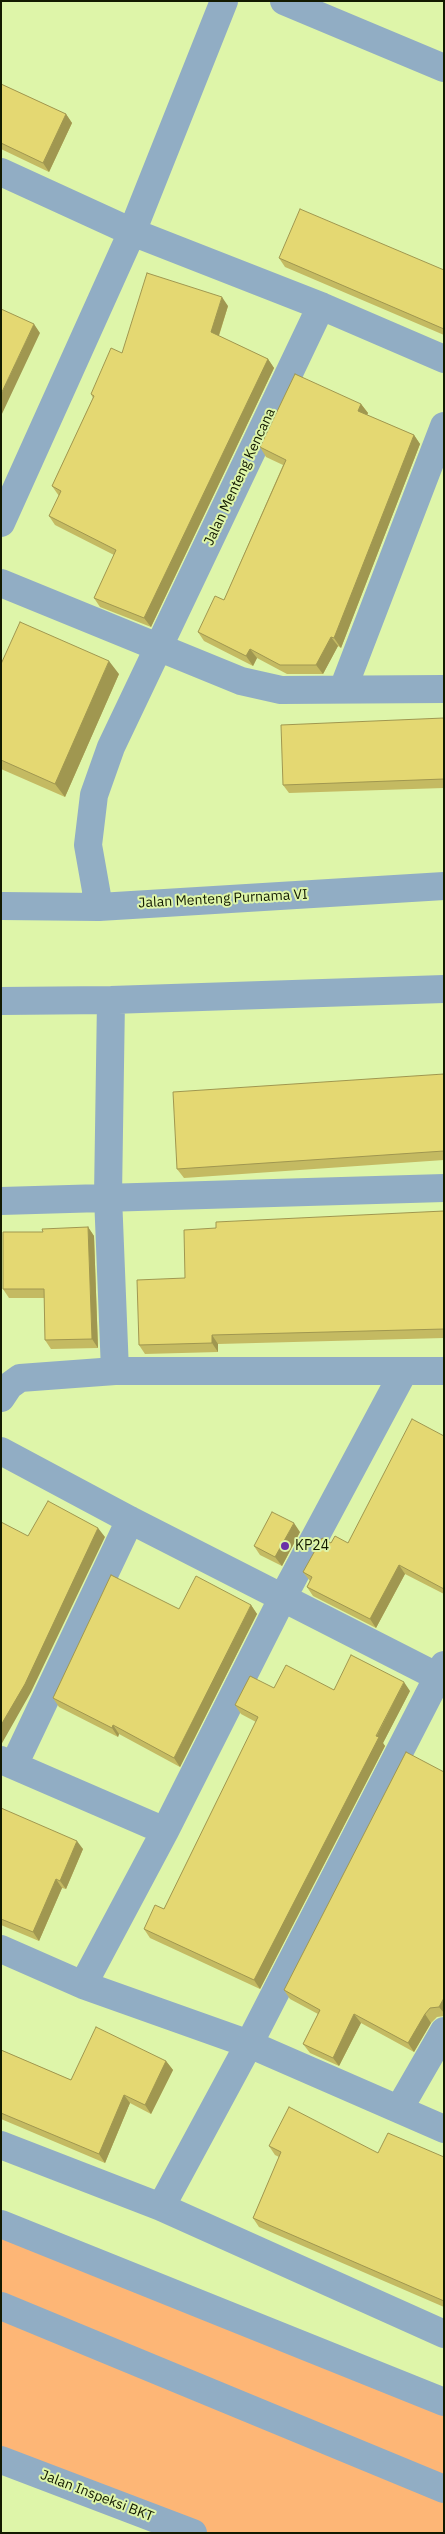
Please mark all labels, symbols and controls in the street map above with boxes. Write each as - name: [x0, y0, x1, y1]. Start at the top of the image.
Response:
- street label: Jalan Menteng Kencana: [201, 406, 279, 548]
- street label: Jalan Menteng Purnama VI: [138, 886, 308, 912]
- place label: KP24: [295, 1538, 329, 1554]
- marker: KP24: [279, 1540, 291, 1552]
- street label: Jalan Inspeksi BKT: [38, 2467, 156, 2525]

